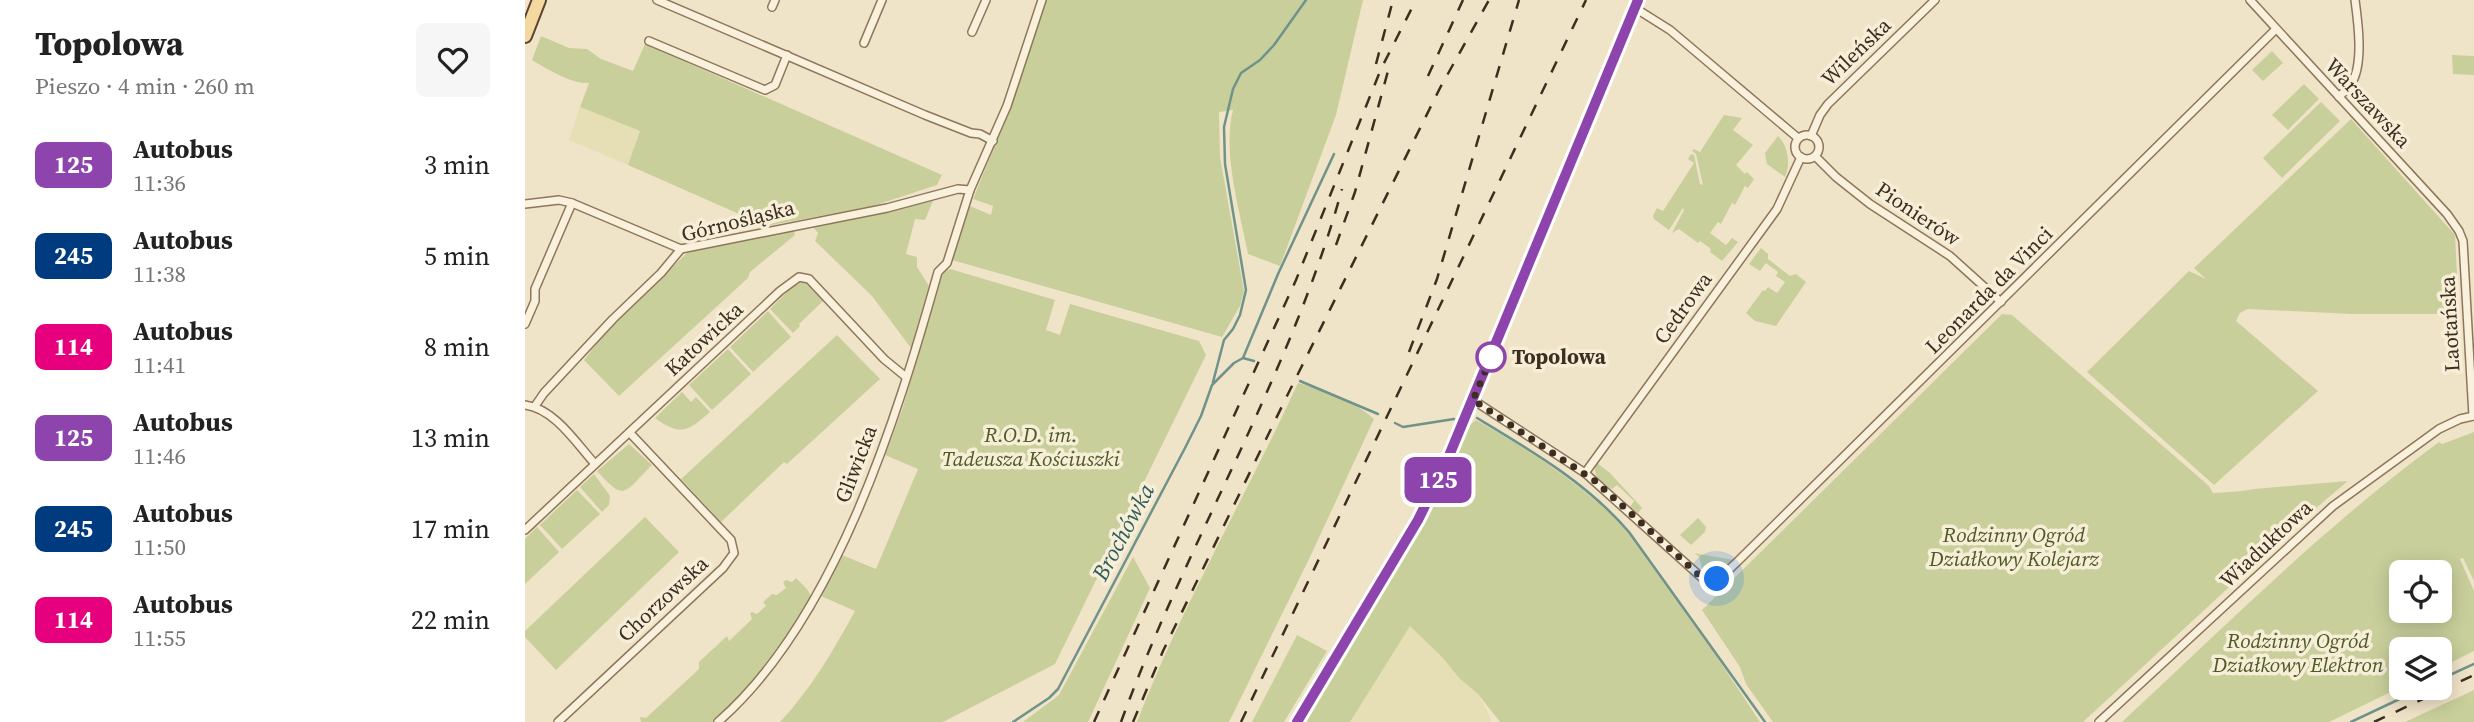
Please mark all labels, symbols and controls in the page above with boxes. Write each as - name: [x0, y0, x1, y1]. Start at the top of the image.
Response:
- street label: Wileńska: [1814, 11, 1897, 92]
- text: Topolowa: [35, 21, 184, 66]
- button: heart: [416, 23, 490, 97]
- street label: Warszawska: [2319, 51, 2418, 154]
- text: Pieszo · 4 min · 260 m: [35, 70, 255, 102]
- text: Autobus: [133, 131, 233, 167]
- text: 3 min: [424, 147, 490, 183]
- text: 125: [54, 148, 93, 181]
- text: 11:36: [133, 167, 186, 199]
- street label: Pionierów: [1870, 175, 1966, 253]
- street label: Górnośląska: [678, 192, 798, 249]
- street label: Leonarda da Vinci: [1918, 219, 2059, 360]
- text: Autobus: [133, 222, 233, 258]
- text: 5 min: [424, 238, 490, 274]
- text: 245: [54, 239, 93, 272]
- text: 11:38: [133, 258, 186, 290]
- street label: Cedrowa: [1647, 266, 1719, 350]
- street label: Laotańska: [2432, 275, 2466, 373]
- street label: Katowicka: [658, 295, 749, 382]
- text: Autobus: [133, 313, 233, 349]
- text: 8 min: [424, 329, 490, 365]
- text: 114: [54, 330, 93, 363]
- marker: Topolowa: [1476, 342, 1506, 372]
- place label: Topolowa: [1512, 342, 1607, 371]
- text: 11:41: [133, 349, 186, 381]
- text: Autobus: [133, 404, 233, 440]
- text: 13 min: [411, 420, 490, 456]
- park label: R.O.D. im. Tadeusza Kościuszki: [942, 420, 1121, 473]
- text: 125: [54, 421, 93, 454]
- street label: Gliwicka: [827, 421, 884, 507]
- text: 11:46: [133, 440, 186, 472]
- line badge: 125: [1398, 457, 1478, 503]
- text: 125: [1418, 463, 1458, 496]
- water label: Brochówka: [1084, 478, 1162, 587]
- street label: Wiaduktowa: [2213, 493, 2319, 594]
- text: Autobus: [133, 495, 233, 531]
- text: 17 min: [411, 511, 490, 547]
- text: 245: [54, 512, 93, 545]
- park label: Rodzinny Ogród Działkowy Kolejarz: [1928, 520, 2100, 573]
- text: 11:50: [133, 531, 186, 563]
- street label: Chorzowska: [611, 549, 715, 648]
- map controls: [2389, 560, 2452, 700]
- button: locate: [2389, 560, 2452, 623]
- your location: [1699, 561, 1734, 596]
- text: Autobus: [133, 586, 233, 622]
- text: 22 min: [411, 602, 490, 638]
- text: 114: [54, 603, 93, 636]
- text: 11:55: [133, 622, 186, 654]
- park label: Rodzinny Ogród Działkowy Elektron: [2211, 626, 2384, 679]
- button: layers: [2389, 637, 2452, 700]

